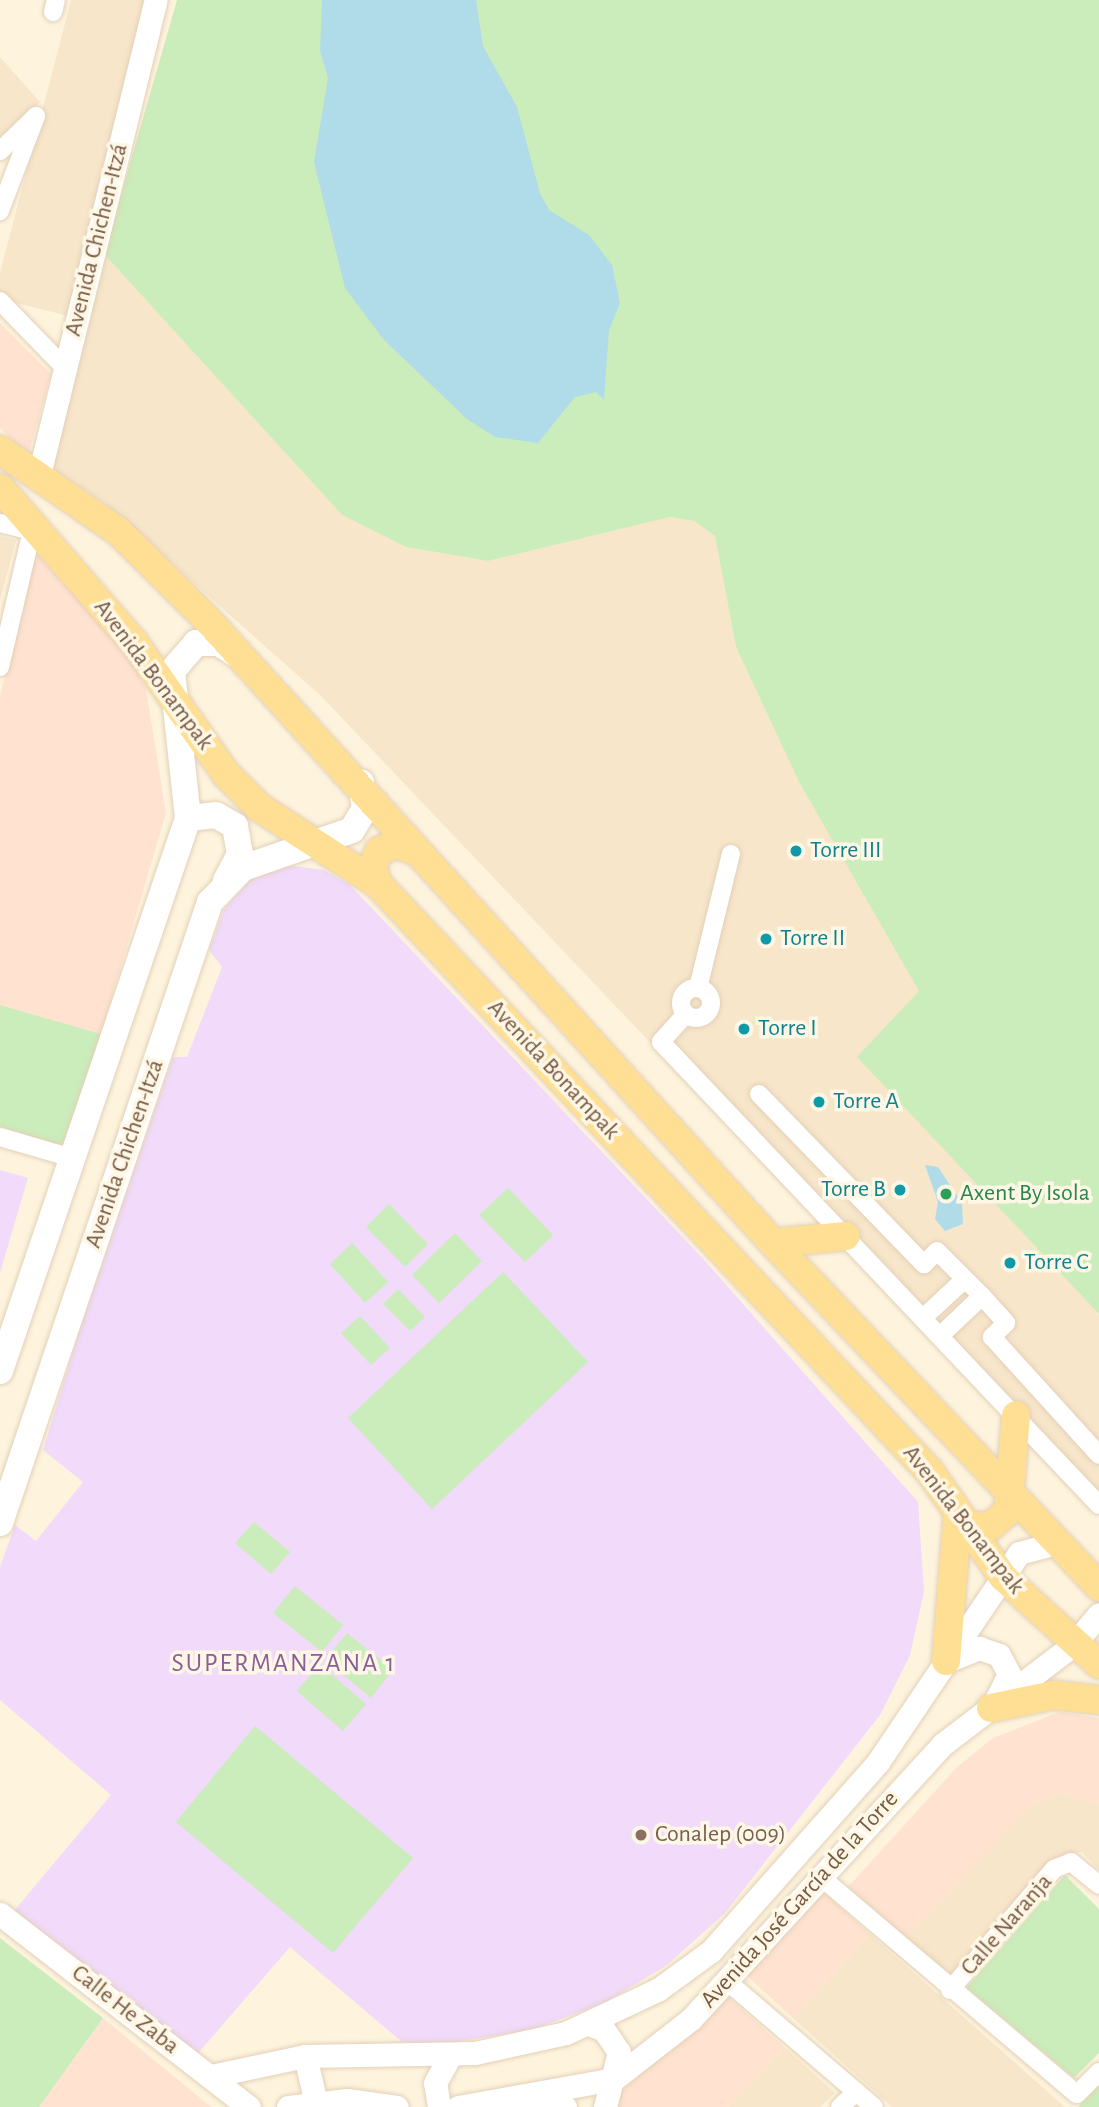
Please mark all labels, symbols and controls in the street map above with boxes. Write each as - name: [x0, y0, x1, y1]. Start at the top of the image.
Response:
- street label: Avenida Chichen-Itzá: [59, 141, 135, 339]
- street label: Avenida Bonampak: [87, 594, 219, 756]
- place label: Torre III: [810, 837, 882, 865]
- marker: Torre III: [788, 843, 804, 859]
- place label: Torre II: [780, 925, 845, 953]
- marker: Torre II: [758, 931, 774, 947]
- street label: Avenida Bonampak: [481, 994, 625, 1146]
- place label: Torre I: [758, 1015, 817, 1043]
- marker: Torre I: [736, 1021, 752, 1037]
- street label: Avenida Chichen-Itzá: [79, 1056, 171, 1252]
- place label: Torre A: [833, 1088, 899, 1116]
- marker: Torre A: [811, 1094, 827, 1110]
- place label: Torre B: [821, 1176, 886, 1204]
- place label: Axent By Isola: [960, 1180, 1090, 1208]
- marker: Torre B: [892, 1182, 908, 1198]
- marker: Axent By Isola: [938, 1186, 954, 1202]
- place label: Torre C: [1024, 1249, 1089, 1277]
- marker: Torre C: [1002, 1255, 1018, 1271]
- street label: Avenida Bonampak: [896, 1440, 1030, 1600]
- district label: SUPERMANZANA 1: [173, 1648, 395, 1680]
- street label: Avenida José García de la Torre: [695, 1786, 905, 2014]
- place label: Conalep (009): [655, 1821, 786, 1849]
- marker: Conalep (009): [633, 1827, 649, 1843]
- street label: Calle Naranja: [955, 1868, 1059, 1982]
- street label: Calle He Zaba: [65, 1959, 185, 2061]

